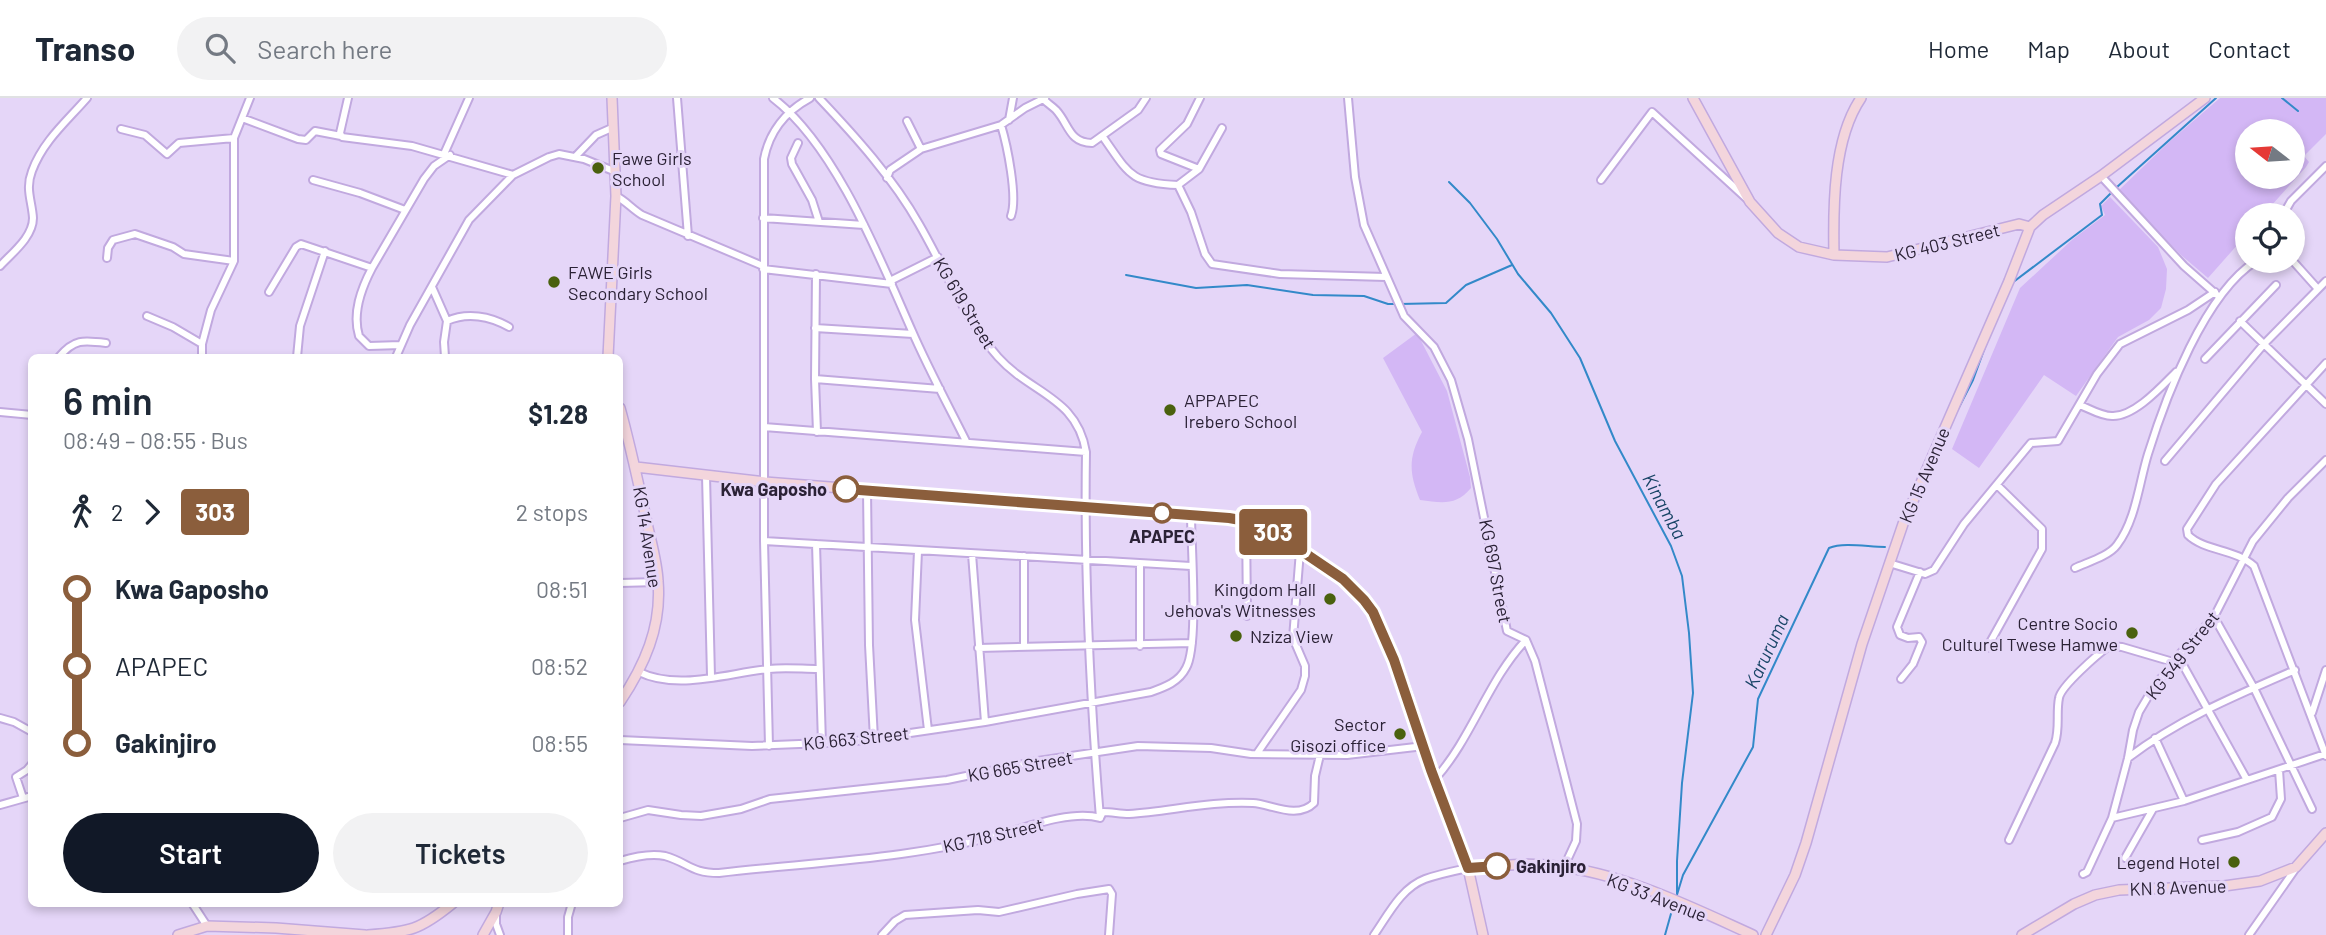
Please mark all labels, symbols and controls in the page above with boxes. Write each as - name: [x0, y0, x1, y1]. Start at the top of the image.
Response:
- search box: [177, 17, 667, 80]
- text: Transo: [35, 28, 135, 68]
- icon: search: [201, 29, 239, 67]
- text: Search here: [257, 33, 392, 64]
- text: Home: [1928, 34, 1989, 63]
- text: Map: [2027, 34, 2070, 63]
- text: About: [2108, 34, 2170, 63]
- text: Contact: [2208, 34, 2291, 63]
- north arrow: [2235, 119, 2305, 189]
- map controls: [2235, 119, 2305, 273]
- place label: Fawe Girls School: [612, 147, 692, 190]
- marker: Fawe Girls School: [590, 160, 606, 176]
- button: locate: [2235, 203, 2305, 273]
- street label: KG 403 Street: [1892, 218, 2002, 266]
- street label: KG 619 Street: [929, 253, 1001, 353]
- place label: FAWE Girls Secondary School: [568, 261, 708, 304]
- marker: FAWE Girls Secondary School: [546, 274, 562, 290]
- text: 6 min: [63, 377, 153, 423]
- place label: APPAPEC Irebero School: [1184, 389, 1297, 432]
- text: $1.28: [528, 398, 588, 429]
- marker: APPAPEC Irebero School: [1162, 402, 1178, 418]
- street label: KG 15 Avenue: [1894, 424, 1954, 526]
- text: 08:49 – 08:55 · Bus: [63, 426, 248, 454]
- water label: Kinamba: [1638, 469, 1692, 543]
- marker: Kwa Gaposho: [833, 476, 859, 502]
- place label: Kwa Gaposho: [720, 478, 827, 500]
- street label: KG 14 Avenue: [629, 485, 667, 589]
- icon: walk: [63, 493, 101, 531]
- icon: forward: [133, 493, 171, 531]
- text: 303: [195, 497, 235, 526]
- text: 2: [111, 498, 123, 526]
- text: 2 stops: [516, 498, 588, 526]
- marker: APAPEC: [1152, 503, 1172, 523]
- line badge: 303: [1233, 509, 1313, 555]
- text: 303: [1253, 517, 1293, 546]
- street label: KG 697 Street: [1475, 517, 1517, 625]
- place label: APAPEC: [1129, 525, 1195, 547]
- text: Kwa Gaposho: [115, 573, 269, 604]
- text: 08:51: [536, 575, 588, 603]
- place label: Kingdom Hall Jehova's Witnesses: [1165, 578, 1316, 621]
- marker: Kingdom Hall Jehova's Witnesses: [1322, 591, 1338, 607]
- street label: KG 549 Street: [2140, 606, 2224, 704]
- water label: Karuruma: [1739, 610, 1793, 692]
- place label: Centre Socio Culturel Twese Hamwe: [1942, 612, 2118, 655]
- place label: Nziza View: [1250, 625, 1333, 647]
- marker: Centre Socio Culturel Twese Hamwe: [2124, 625, 2140, 641]
- marker: Nziza View: [1228, 628, 1244, 644]
- text: APAPEC: [115, 650, 208, 681]
- text: 08:52: [531, 652, 588, 680]
- place label: Sector Gisozi office: [1290, 713, 1386, 756]
- street label: KG 663 Street: [802, 722, 910, 754]
- marker: Sector Gisozi office: [1392, 726, 1408, 742]
- text: Gakinjiro: [115, 727, 217, 758]
- text: 08:55: [532, 729, 588, 757]
- street label: KG 665 Street: [966, 746, 1074, 786]
- button: Start: [63, 813, 319, 893]
- button: Tickets: [333, 813, 588, 893]
- street label: KG 718 Street: [941, 813, 1045, 857]
- place label: Legend Hotel: [2116, 851, 2220, 873]
- marker: Gakinjiro: [1484, 853, 1510, 879]
- marker: Legend Hotel: [2226, 854, 2242, 870]
- place label: Gakinjiro: [1516, 855, 1586, 877]
- street label: KG 33 Avenue: [1604, 868, 1710, 926]
- street label: KN 8 Avenue: [2129, 874, 2227, 900]

